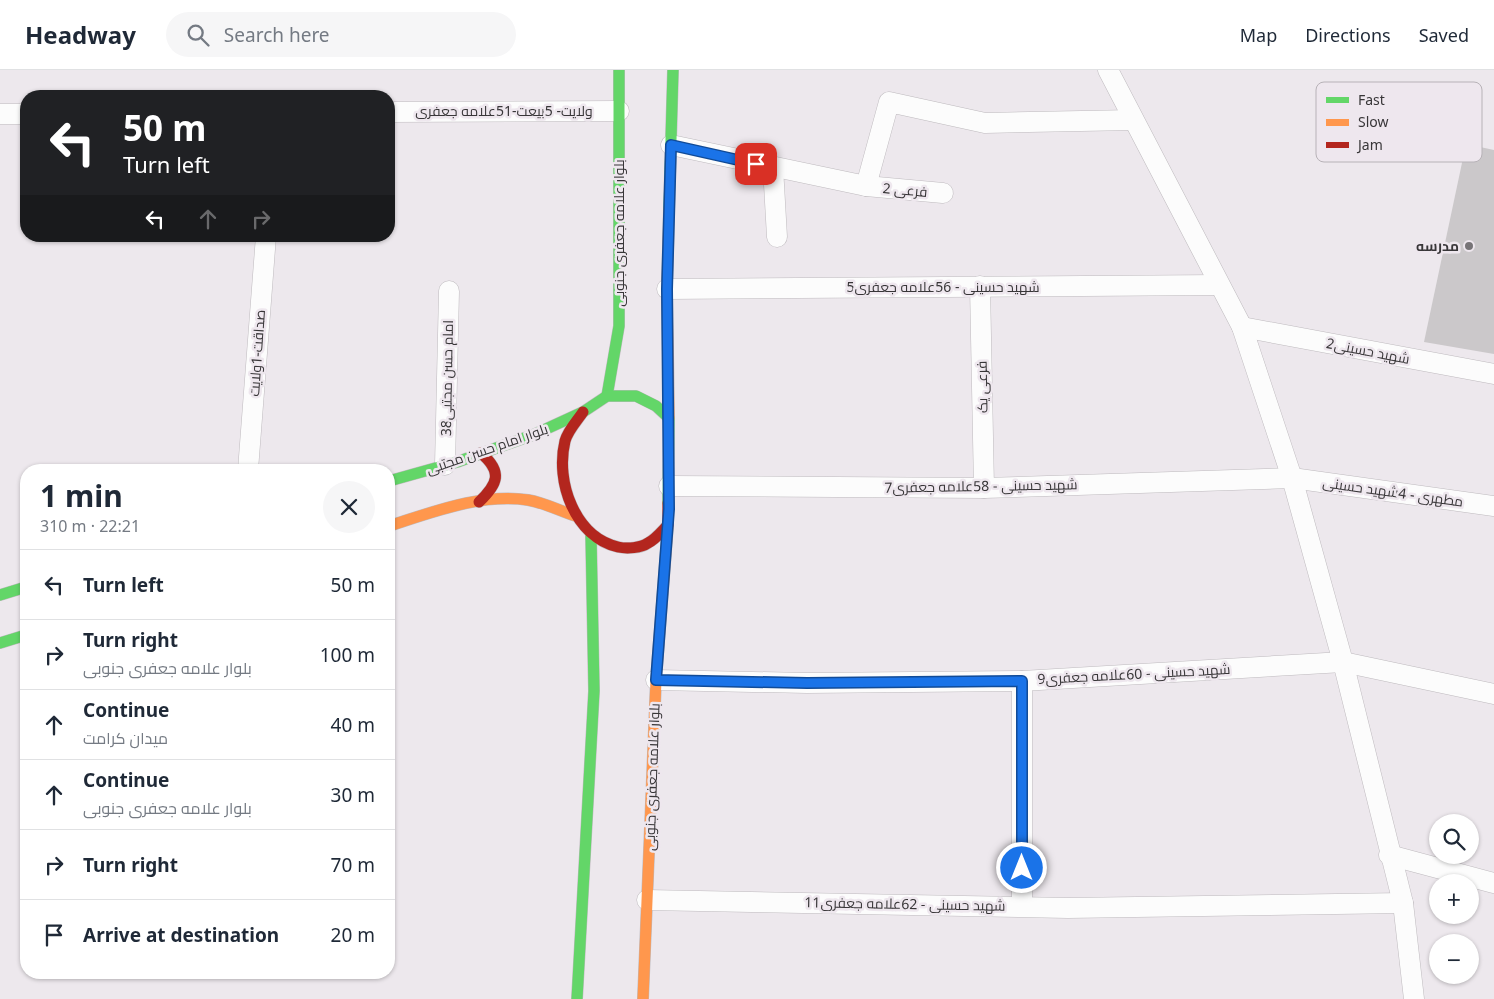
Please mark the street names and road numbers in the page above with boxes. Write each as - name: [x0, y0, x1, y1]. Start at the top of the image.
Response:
- street label: ولایت- 5بیعت-51علامه جعفری: [415, 101, 593, 120]
- street label: بلوار علامه جعفری جنوبی: [609, 159, 628, 307]
- street label: فرعی 2: [882, 178, 928, 201]
- street label: 5شهید حسینی - 56علامه جعفری: [846, 277, 1040, 296]
- street label: صداقت-1ولایت: [244, 309, 269, 397]
- street label: 38امام حسن مجتبی: [436, 320, 458, 436]
- street label: 2شهید حسینی: [1325, 333, 1411, 368]
- street label: فرعی یک: [972, 361, 991, 413]
- street label: بلوار امام حسن مجتبی: [423, 419, 551, 479]
- street label: مطهری - 4شهید حسینی: [1322, 472, 1465, 511]
- street label: 7شهید حسینی - 58علامه جعفری: [884, 474, 1078, 497]
- street label: 9شهید حسینی - 60علامه جعفری: [1037, 659, 1231, 688]
- street label: بلوار علامه جعفری جنوبی: [639, 703, 664, 851]
- street label: 11شهید حسینی - 62علامه جعفری: [804, 892, 1006, 915]

